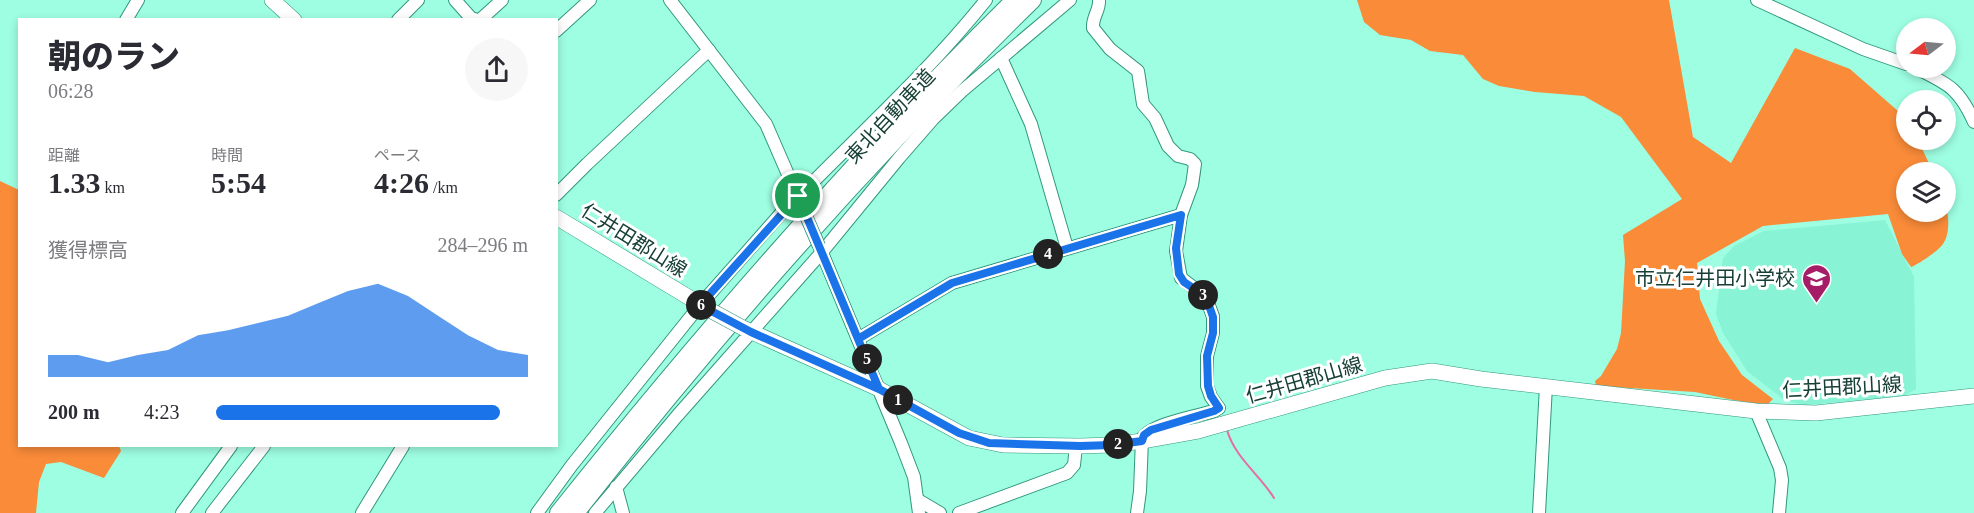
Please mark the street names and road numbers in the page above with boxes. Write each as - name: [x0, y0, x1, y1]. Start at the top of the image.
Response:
- street label: 東北自動車道: [841, 65, 939, 167]
- street label: 仁井田郡山線: [577, 199, 691, 281]
- street label: 仁井田郡山線: [1243, 353, 1365, 407]
- street label: 仁井田郡山線: [1782, 373, 1902, 401]

